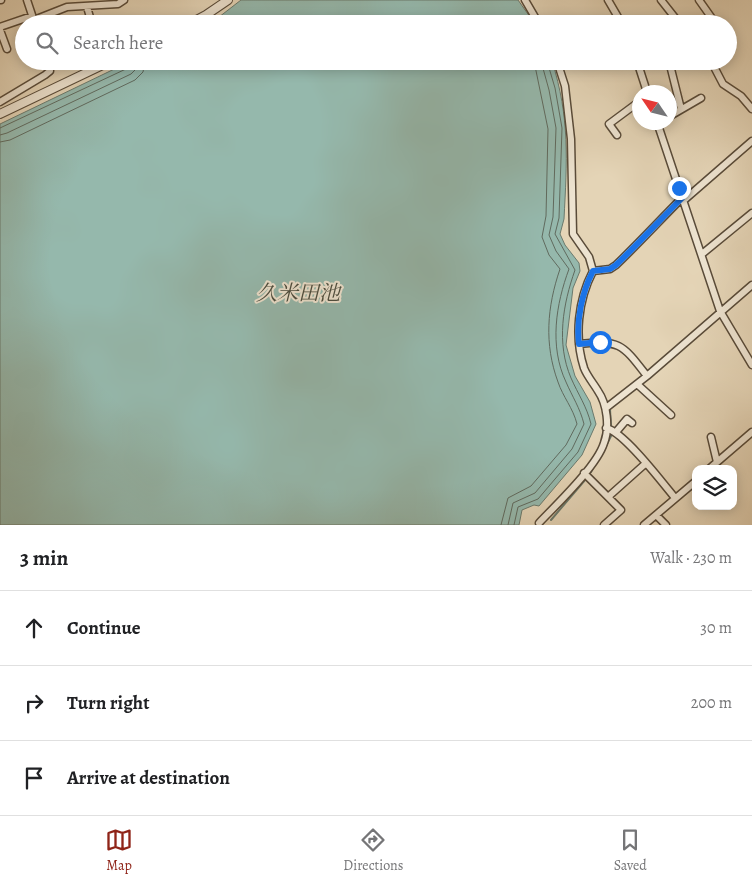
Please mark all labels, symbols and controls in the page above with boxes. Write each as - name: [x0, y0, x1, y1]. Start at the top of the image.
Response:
- search box: [15, 15, 737, 70]
- icon: search: [33, 29, 61, 57]
- text: Search here: [73, 30, 163, 56]
- north arrow: [632, 85, 677, 130]
- route end: [668, 177, 691, 200]
- water label: 久米田池: [256, 279, 342, 307]
- route start: [589, 331, 612, 354]
- map controls: [692, 465, 737, 510]
- button: layers: [692, 465, 737, 510]
- text: 3 min: [20, 544, 68, 572]
- text: Walk · 230 m: [650, 547, 732, 569]
- icon: ahead: [20, 614, 48, 642]
- text: Continue: [67, 615, 141, 641]
- text: 30 m: [700, 617, 732, 639]
- icon: right: [20, 689, 48, 717]
- text: Turn right: [67, 690, 149, 716]
- text: 200 m: [691, 692, 732, 714]
- icon: arrive: [20, 764, 48, 792]
- text: Arrive at destination: [67, 765, 230, 791]
- tab: Map: [105, 826, 133, 875]
- tab: Directions: [343, 826, 403, 875]
- tab: Saved: [614, 826, 647, 875]

